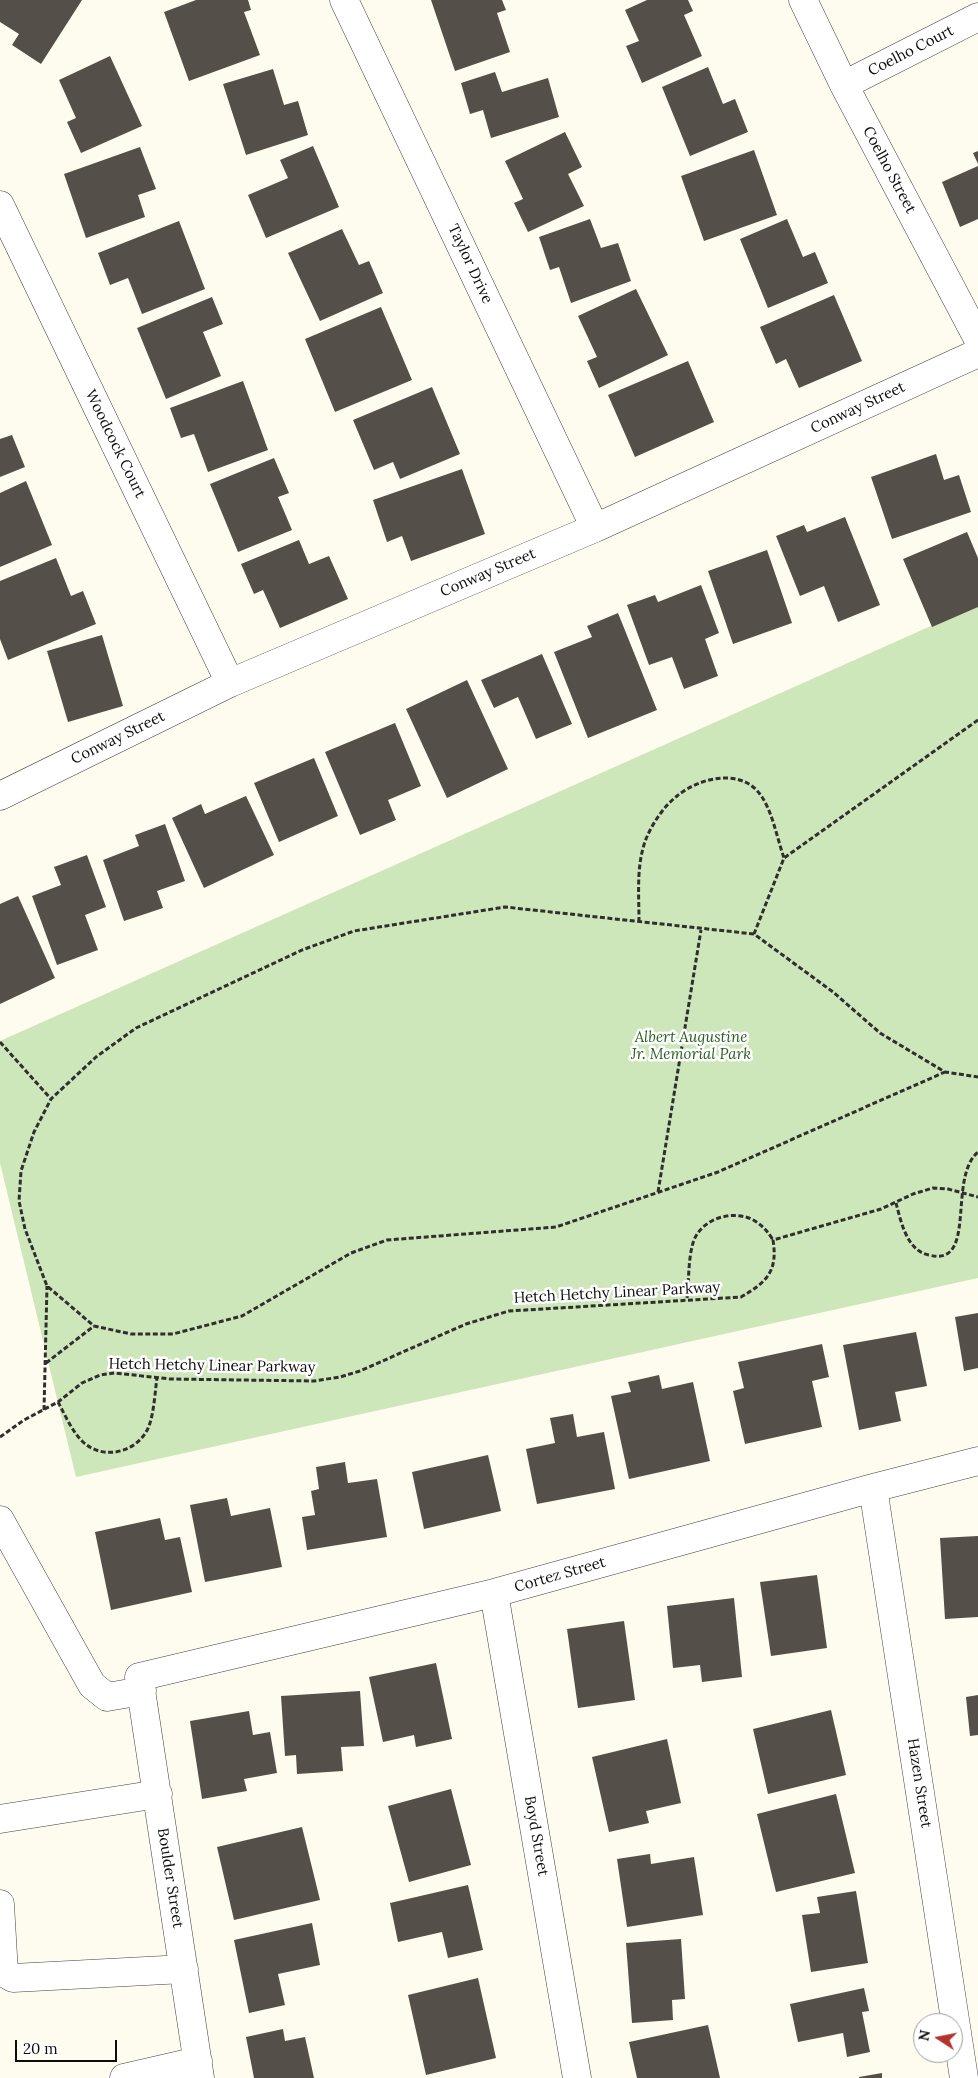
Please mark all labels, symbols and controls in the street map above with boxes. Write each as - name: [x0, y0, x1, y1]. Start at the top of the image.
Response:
- street label: Coelho Court: [865, 22, 957, 80]
- street label: Coelho Street: [859, 124, 919, 216]
- street label: Taylor Drive: [444, 221, 496, 307]
- street label: Conway Street: [808, 378, 908, 438]
- street label: Woodcock Court: [81, 387, 149, 501]
- street label: Conway Street: [438, 545, 538, 601]
- street label: Conway Street: [68, 708, 168, 768]
- park label: Albert Augustine Jr. Memorial Park: [631, 1029, 751, 1064]
- street label: Hetch Hetchy Linear Parkway: [513, 1279, 721, 1307]
- street label: Hetch Hetchy Linear Parkway: [108, 1355, 316, 1377]
- street label: Cortez Street: [512, 1553, 608, 1597]
- street label: Hazen Street: [903, 1737, 935, 1829]
- street label: Boyd Street: [520, 1794, 552, 1878]
- street label: Boulder Street: [153, 1827, 187, 1929]
- north arrow: [913, 2013, 963, 2063]
- text: N: [914, 2028, 934, 2042]
- scale bar: [18, 2030, 120, 2062]
- text: 20 m: [23, 2039, 58, 2058]

